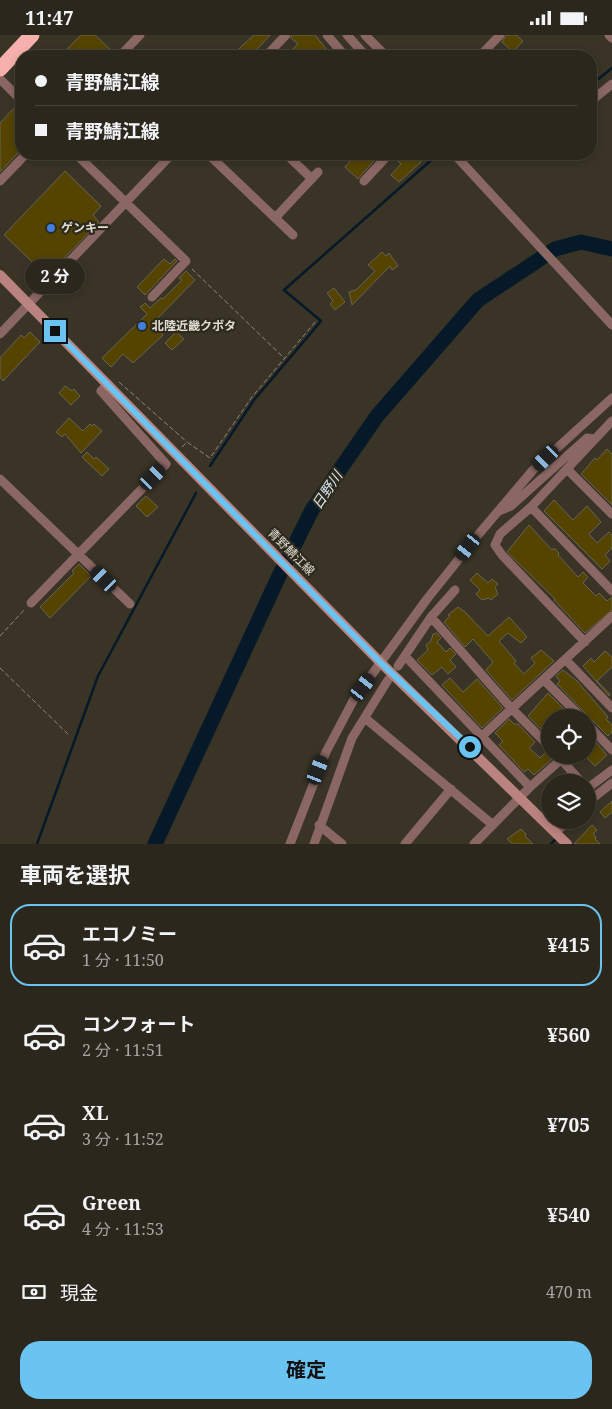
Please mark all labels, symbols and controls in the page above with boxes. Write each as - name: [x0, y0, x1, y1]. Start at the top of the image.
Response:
- text: 11:47: [25, 5, 74, 31]
- text: 青野鯖江線: [65, 69, 160, 95]
- text: 青野鯖江線: [65, 118, 160, 144]
- place label: ゲンキー: [61, 219, 109, 236]
- marker: ゲンキー: [45, 222, 57, 234]
- callout: 2 分: [25, 259, 85, 293]
- text: 2 分: [40, 265, 70, 287]
- place label: 北陸近畿クボタ: [152, 317, 236, 334]
- route end: [44, 320, 66, 342]
- marker: 北陸近畿クボタ: [136, 320, 148, 332]
- car: [529, 442, 562, 474]
- car: [137, 461, 168, 493]
- water label: 日野川: [307, 465, 347, 512]
- street label: 青野鯖江線: [264, 524, 319, 579]
- car: [452, 531, 483, 563]
- car: [87, 563, 120, 595]
- car: [347, 671, 378, 703]
- map controls: [541, 709, 596, 829]
- button: locate: [541, 709, 596, 764]
- route start: [459, 736, 481, 758]
- car: [305, 753, 330, 787]
- button: layers: [541, 774, 596, 829]
- text: 車両を選択: [20, 859, 130, 889]
- text: エコノミー: [82, 921, 177, 947]
- icon: car: [22, 923, 67, 968]
- text: ¥415: [547, 932, 590, 958]
- text: 1 分 · 11:50: [82, 949, 164, 971]
- text: コンフォート: [82, 1011, 195, 1037]
- icon: car: [22, 1013, 67, 1058]
- text: ¥560: [547, 1022, 590, 1048]
- text: 2 分 · 11:51: [82, 1039, 164, 1061]
- text: XL: [82, 1100, 108, 1126]
- icon: car: [22, 1103, 67, 1148]
- text: ¥705: [547, 1112, 590, 1138]
- text: 3 分 · 11:52: [82, 1128, 164, 1150]
- text: Green: [82, 1190, 141, 1216]
- icon: car: [22, 1193, 67, 1238]
- text: ¥540: [547, 1202, 590, 1228]
- text: 4 分 · 11:53: [82, 1218, 164, 1240]
- icon: cash: [20, 1278, 48, 1306]
- text: 現金: [60, 1280, 98, 1306]
- text: 470 m: [546, 1281, 592, 1303]
- button: 確定: [20, 1341, 592, 1399]

